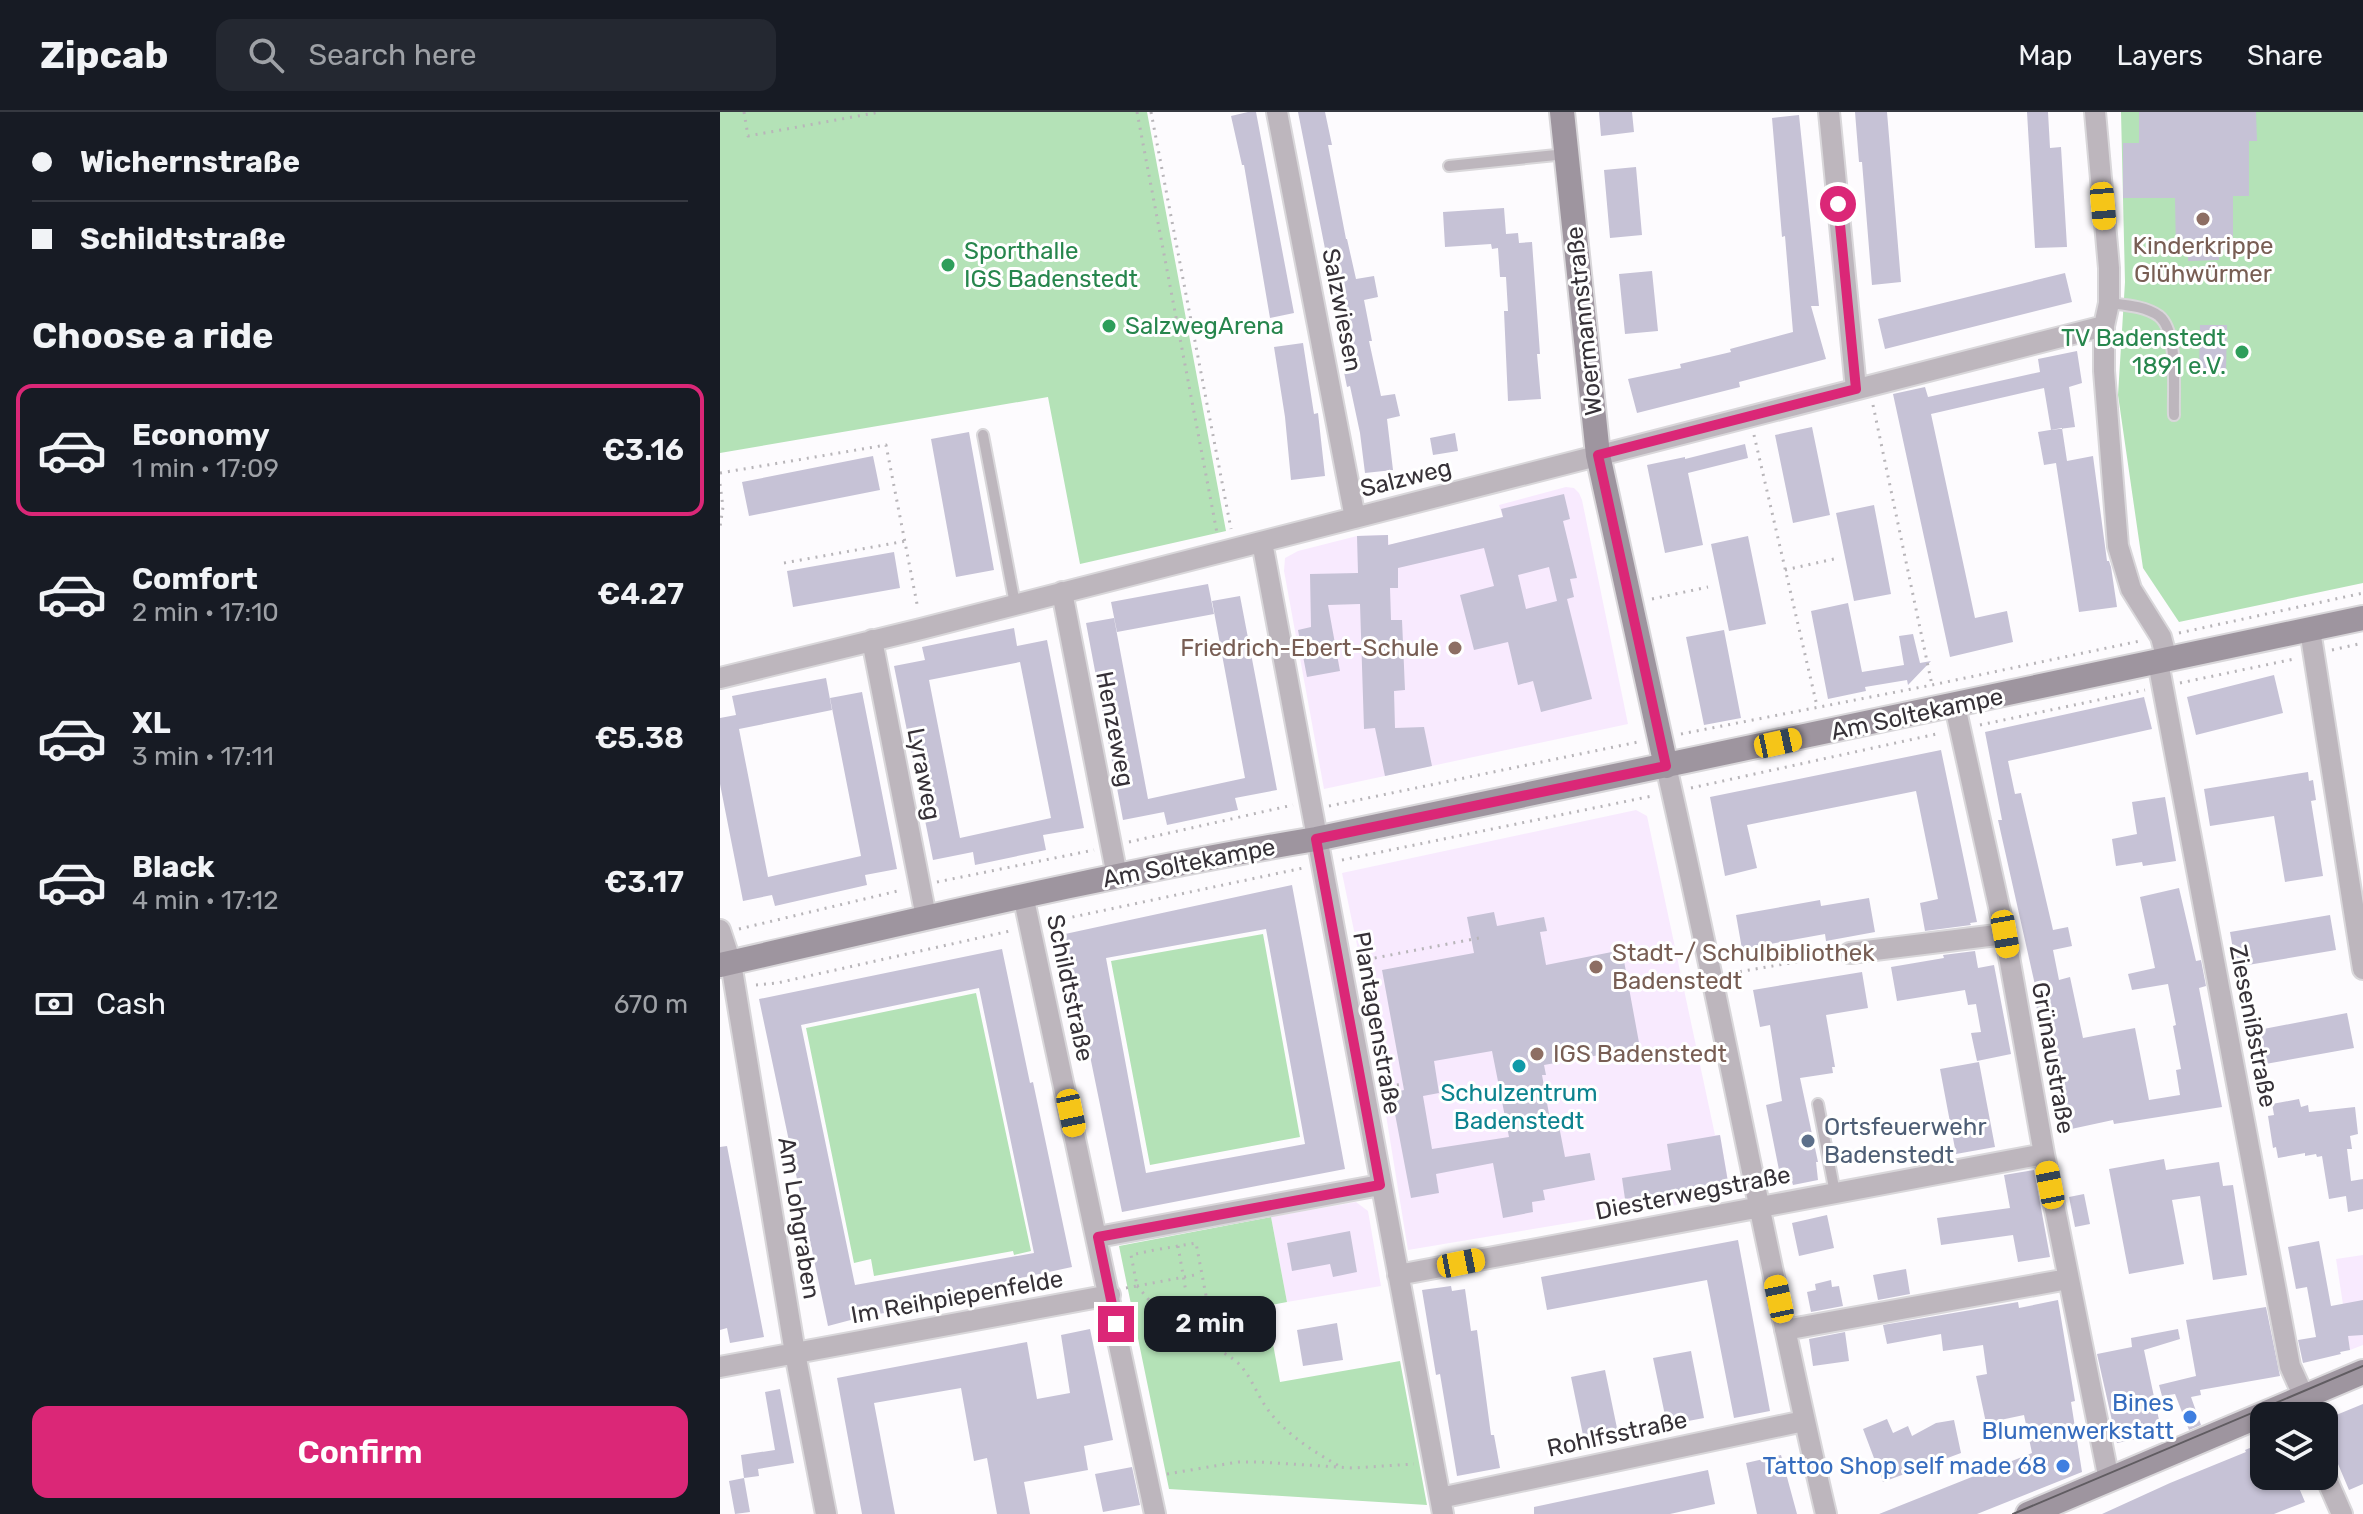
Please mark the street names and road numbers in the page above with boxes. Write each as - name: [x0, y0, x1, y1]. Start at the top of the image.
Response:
- street label: Woermannstraße: [1560, 225, 1608, 417]
- street label: Salzwiesen: [1316, 246, 1368, 374]
- street label: Salzweg: [1358, 453, 1454, 503]
- street label: Henzeweg: [1090, 669, 1140, 789]
- street label: Am Soltekampe: [1828, 682, 2006, 746]
- street label: Lyraweg: [901, 726, 947, 822]
- street label: Am Soltekampe: [1100, 833, 1278, 893]
- street label: Schildtstraße: [1041, 912, 1099, 1064]
- street label: Plantagenstraße: [1347, 929, 1407, 1117]
- street label: Ziesenißstraße: [2223, 942, 2283, 1110]
- street label: Grünaustraße: [2026, 980, 2080, 1136]
- street label: Am Lohgraben: [772, 1135, 826, 1301]
- street label: Diesterwegstraße: [1593, 1160, 1793, 1226]
- street label: Im Reihpiepenfelde: [849, 1265, 1065, 1329]
- street label: Rohlfsstraße: [1544, 1405, 1690, 1463]

